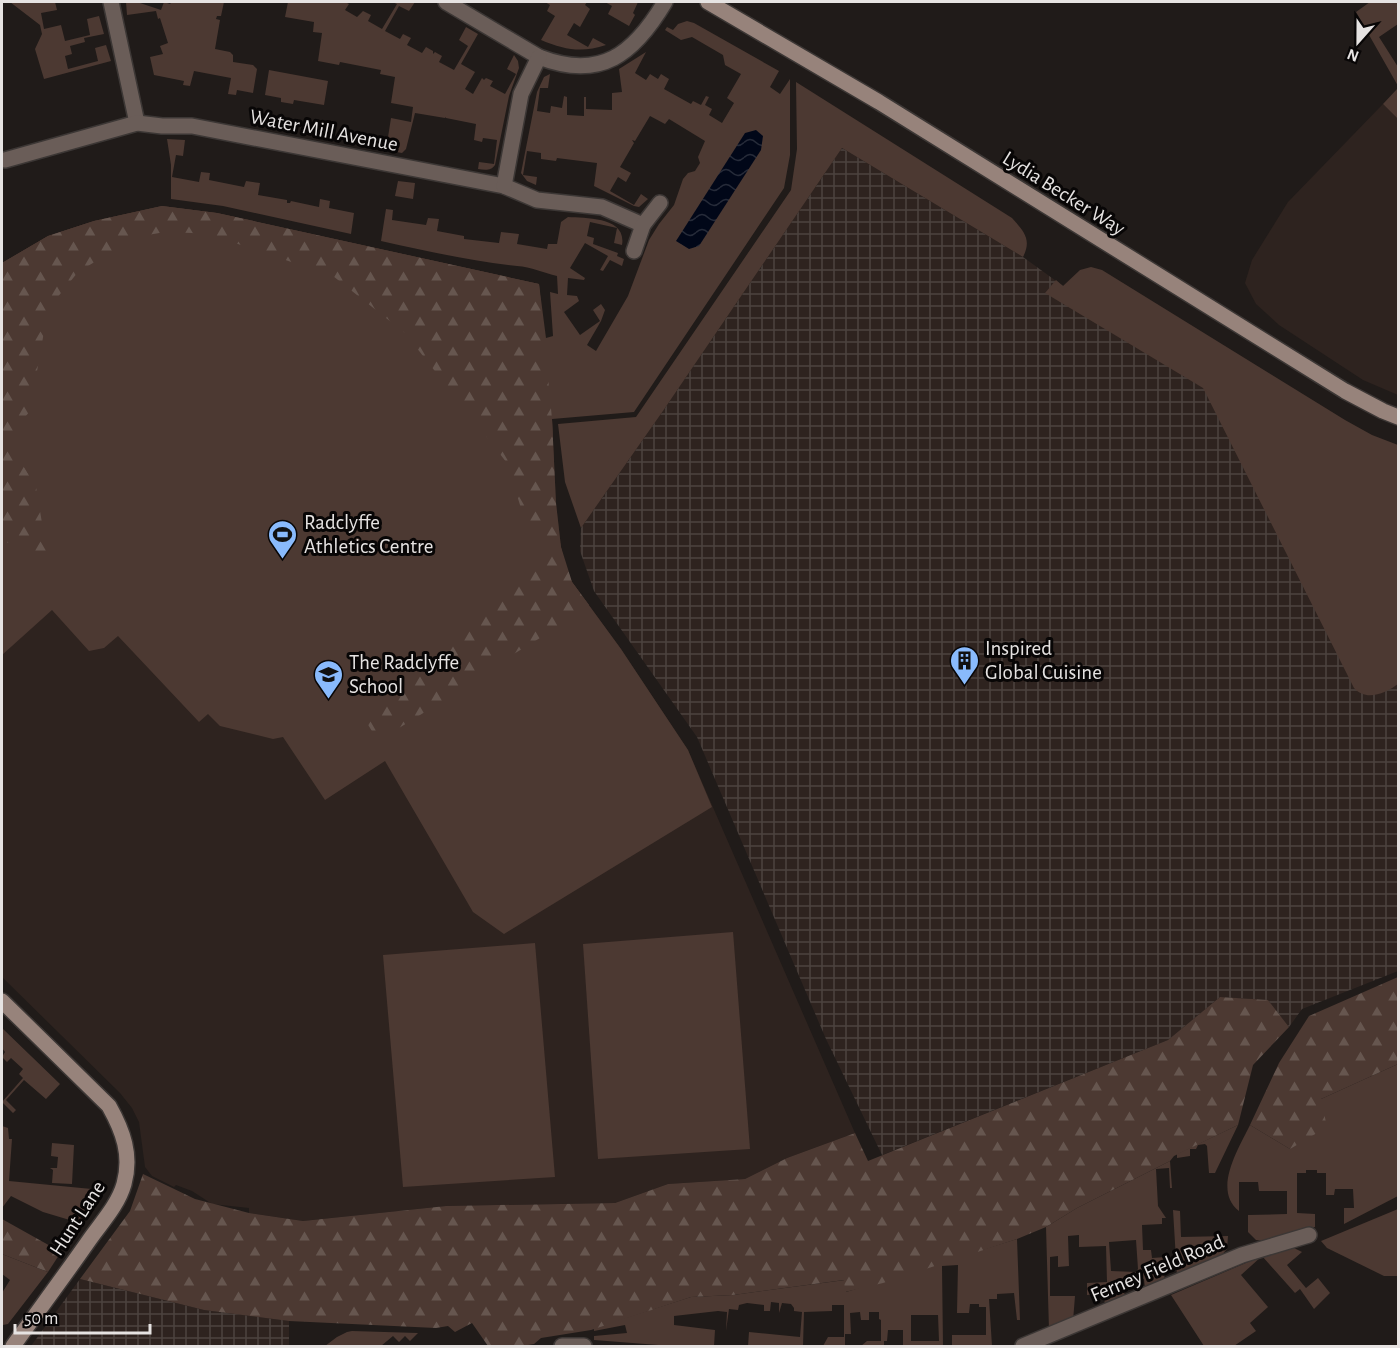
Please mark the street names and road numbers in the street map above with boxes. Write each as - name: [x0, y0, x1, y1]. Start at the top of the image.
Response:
- street label: Water Mill Avenue: [248, 106, 400, 155]
- street label: Lydia Becker Way: [999, 147, 1129, 239]
- street label: Hunt Lane: [46, 1177, 109, 1259]
- street label: Ferney Field Road: [1087, 1231, 1227, 1306]

